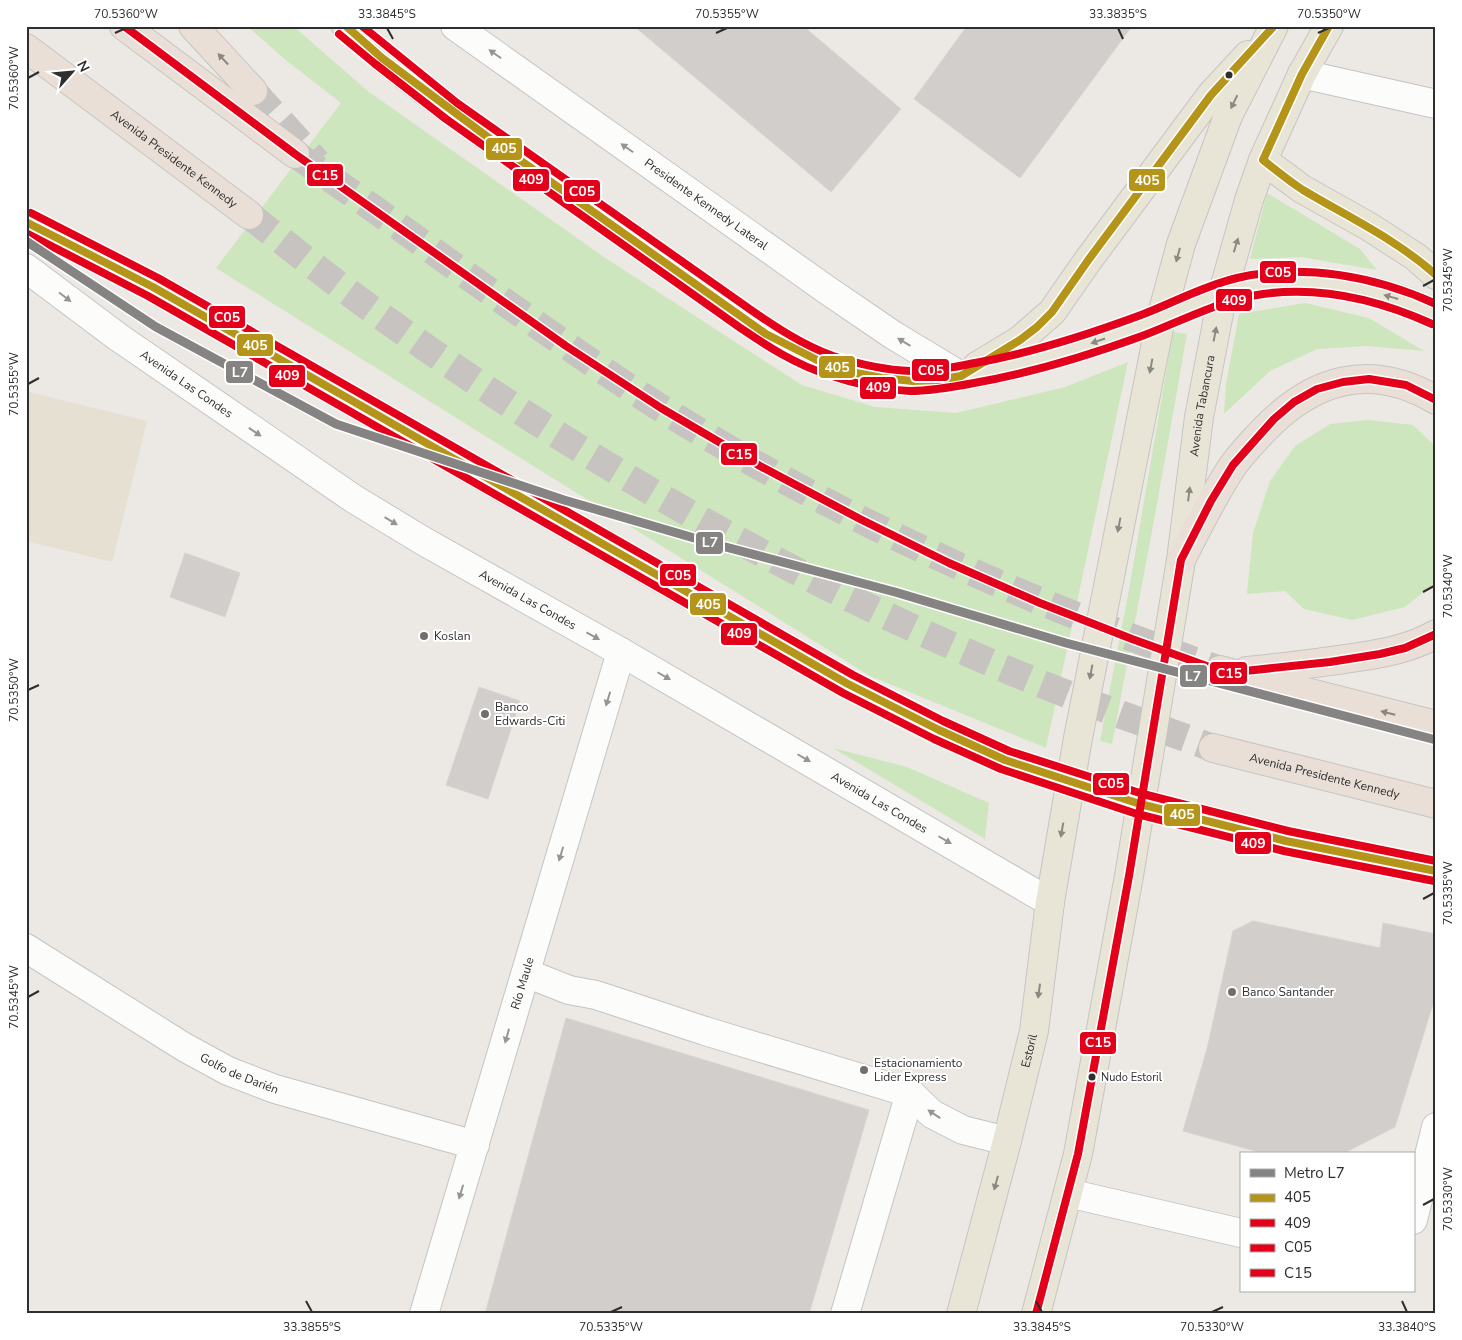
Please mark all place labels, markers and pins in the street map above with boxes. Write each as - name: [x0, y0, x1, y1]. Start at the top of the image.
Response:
- unlabelled marker: [1224, 70, 1234, 80]
- place label: Koslan: [434, 628, 471, 644]
- marker: Koslan: [418, 630, 430, 642]
- place label: Banco Edwards-Citi: [495, 699, 565, 729]
- marker: Banco Edwards-Citi: [479, 708, 491, 720]
- place label: Banco Santander: [1242, 984, 1335, 1000]
- marker: Banco Santander: [1226, 986, 1238, 998]
- place label: Estacionamiento Lider Express: [874, 1055, 963, 1085]
- marker: Estacionamiento Lider Express: [858, 1064, 870, 1076]
- place label: Nudo Estoril: [1101, 1070, 1163, 1085]
- marker: Nudo Estoril: [1087, 1072, 1097, 1082]

